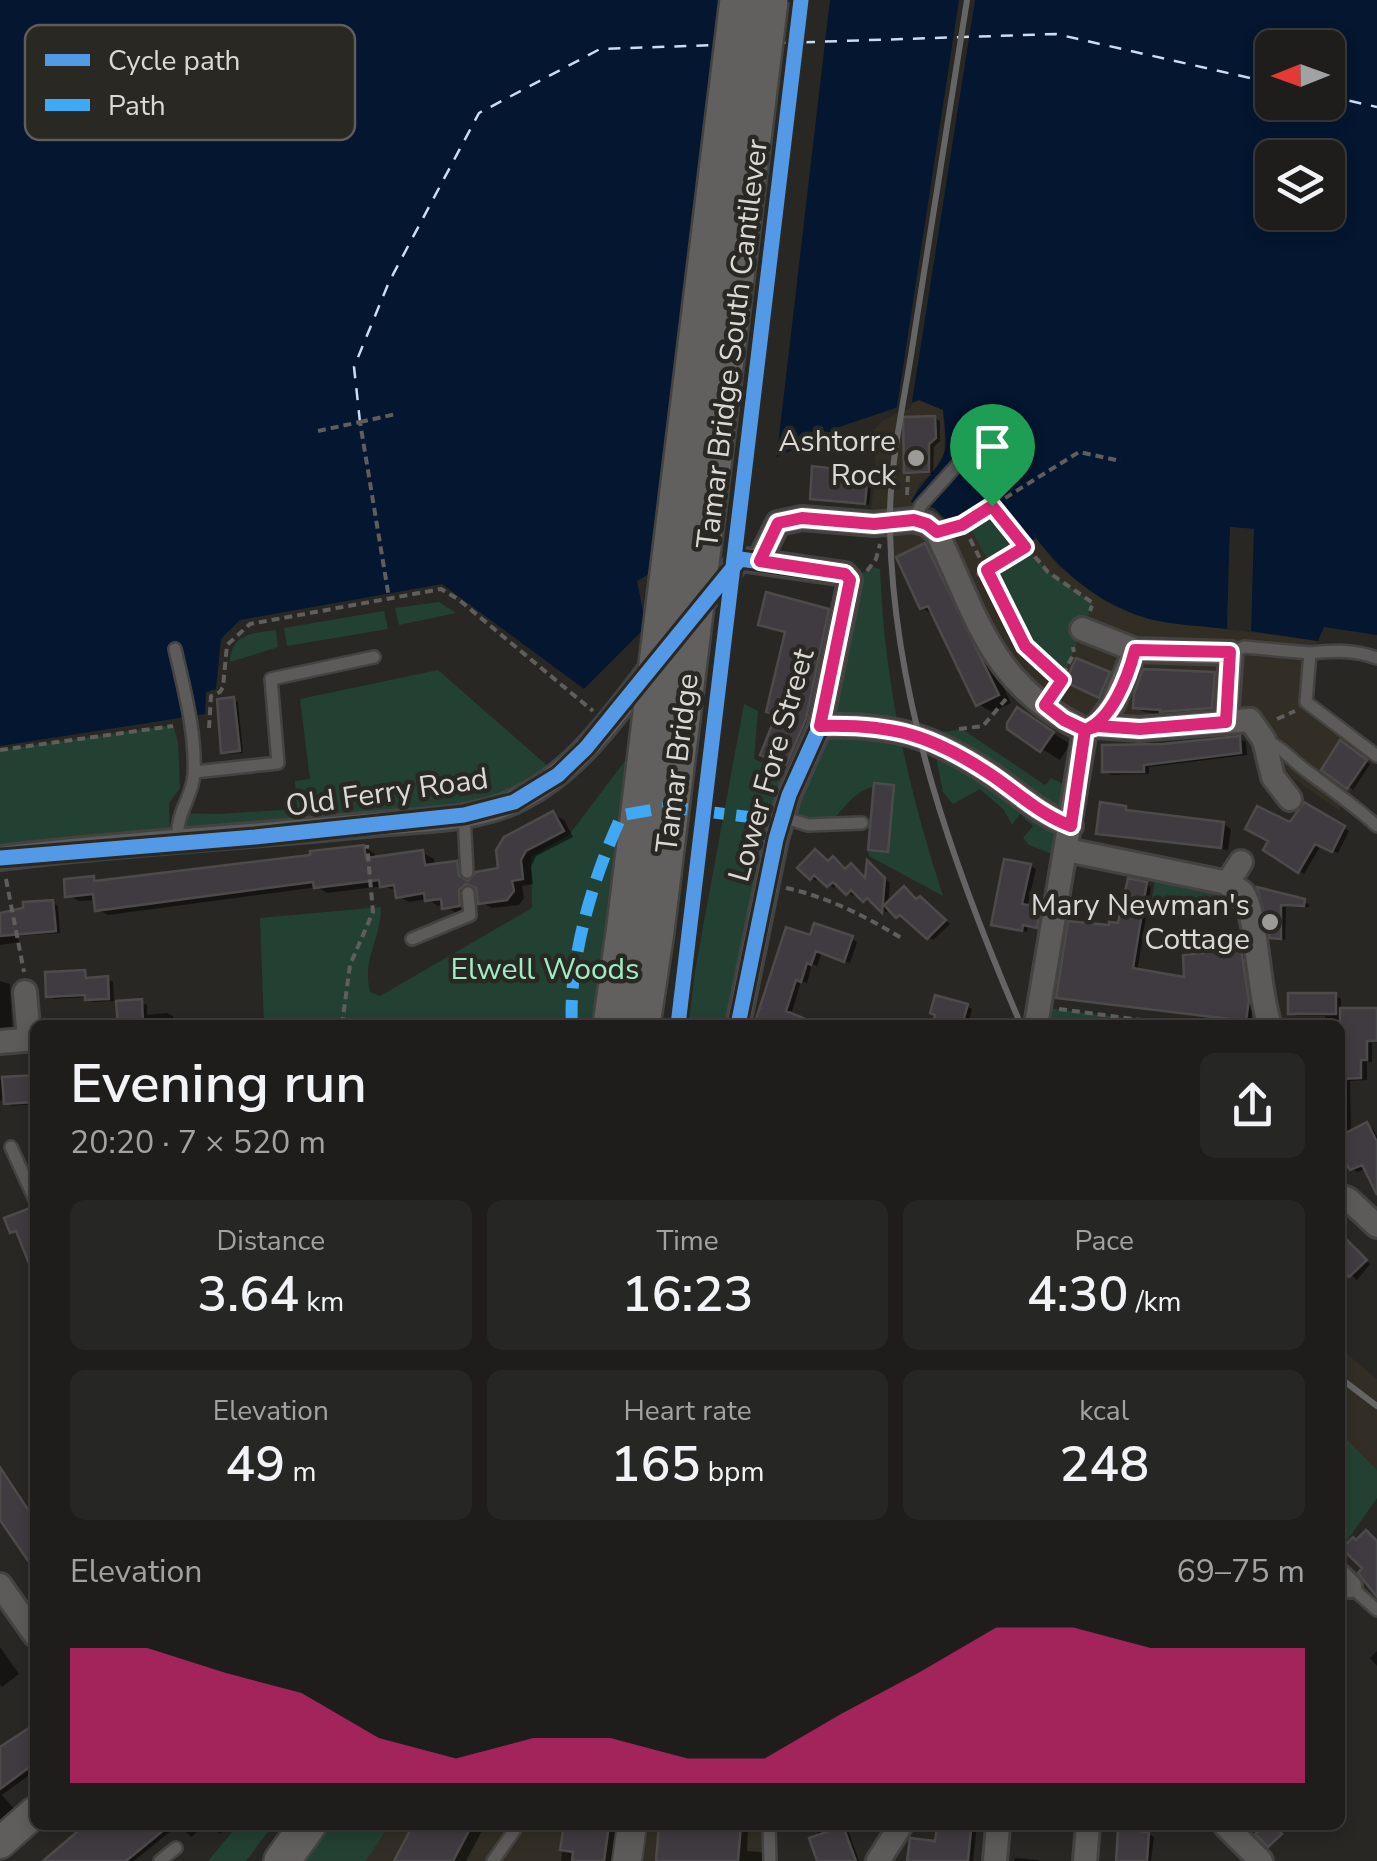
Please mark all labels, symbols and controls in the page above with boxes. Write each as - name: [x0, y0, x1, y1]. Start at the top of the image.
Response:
- legend: [25, 25, 355, 140]
- north arrow: [1255, 30, 1345, 120]
- map controls: [1255, 30, 1345, 230]
- text: Cycle path: [108, 42, 240, 80]
- text: Path: [108, 87, 166, 125]
- street label: Tamar Bridge South Cantilever: [687, 137, 778, 551]
- button: layers: [1255, 140, 1345, 230]
- pin: [950, 404, 1035, 507]
- icon: arrive: [965, 419, 1020, 474]
- place label: Ashtorre Rock: [779, 421, 897, 496]
- marker: Ashtorre Rock: [905, 447, 927, 469]
- street label: Lower Fore Street: [719, 643, 824, 886]
- street label: Tamar Bridge: [646, 671, 709, 855]
- street label: Old Ferry Road: [283, 758, 491, 827]
- place label: Mary Newman's Cottage: [1031, 885, 1250, 960]
- marker: Mary Newman's Cottage: [1259, 911, 1281, 933]
- park label: Elwell Woods: [450, 949, 640, 990]
- text: Evening run: [70, 1046, 367, 1121]
- button: share: [1200, 1053, 1305, 1158]
- text: 20:20 · 7 × 520 m: [70, 1121, 326, 1164]
- text: Distance: [216, 1222, 325, 1260]
- text: Time: [656, 1222, 719, 1260]
- text: Pace: [1074, 1222, 1134, 1260]
- text: 3.64: [197, 1260, 299, 1329]
- text: 16:23: [622, 1260, 753, 1329]
- text: 4:30: [1027, 1260, 1129, 1329]
- text: km: [299, 1283, 344, 1321]
- text: /km: [1129, 1283, 1182, 1321]
- text: Elevation: [213, 1392, 329, 1430]
- text: Heart rate: [623, 1392, 752, 1430]
- text: kcal: [1079, 1392, 1129, 1430]
- text: 49: [225, 1430, 285, 1499]
- text: 165: [611, 1430, 701, 1499]
- text: 248: [1059, 1430, 1149, 1499]
- text: m: [285, 1453, 316, 1491]
- text: bpm: [701, 1453, 764, 1491]
- text: Elevation: [70, 1550, 203, 1593]
- text: 69–75 m: [1177, 1550, 1305, 1593]

